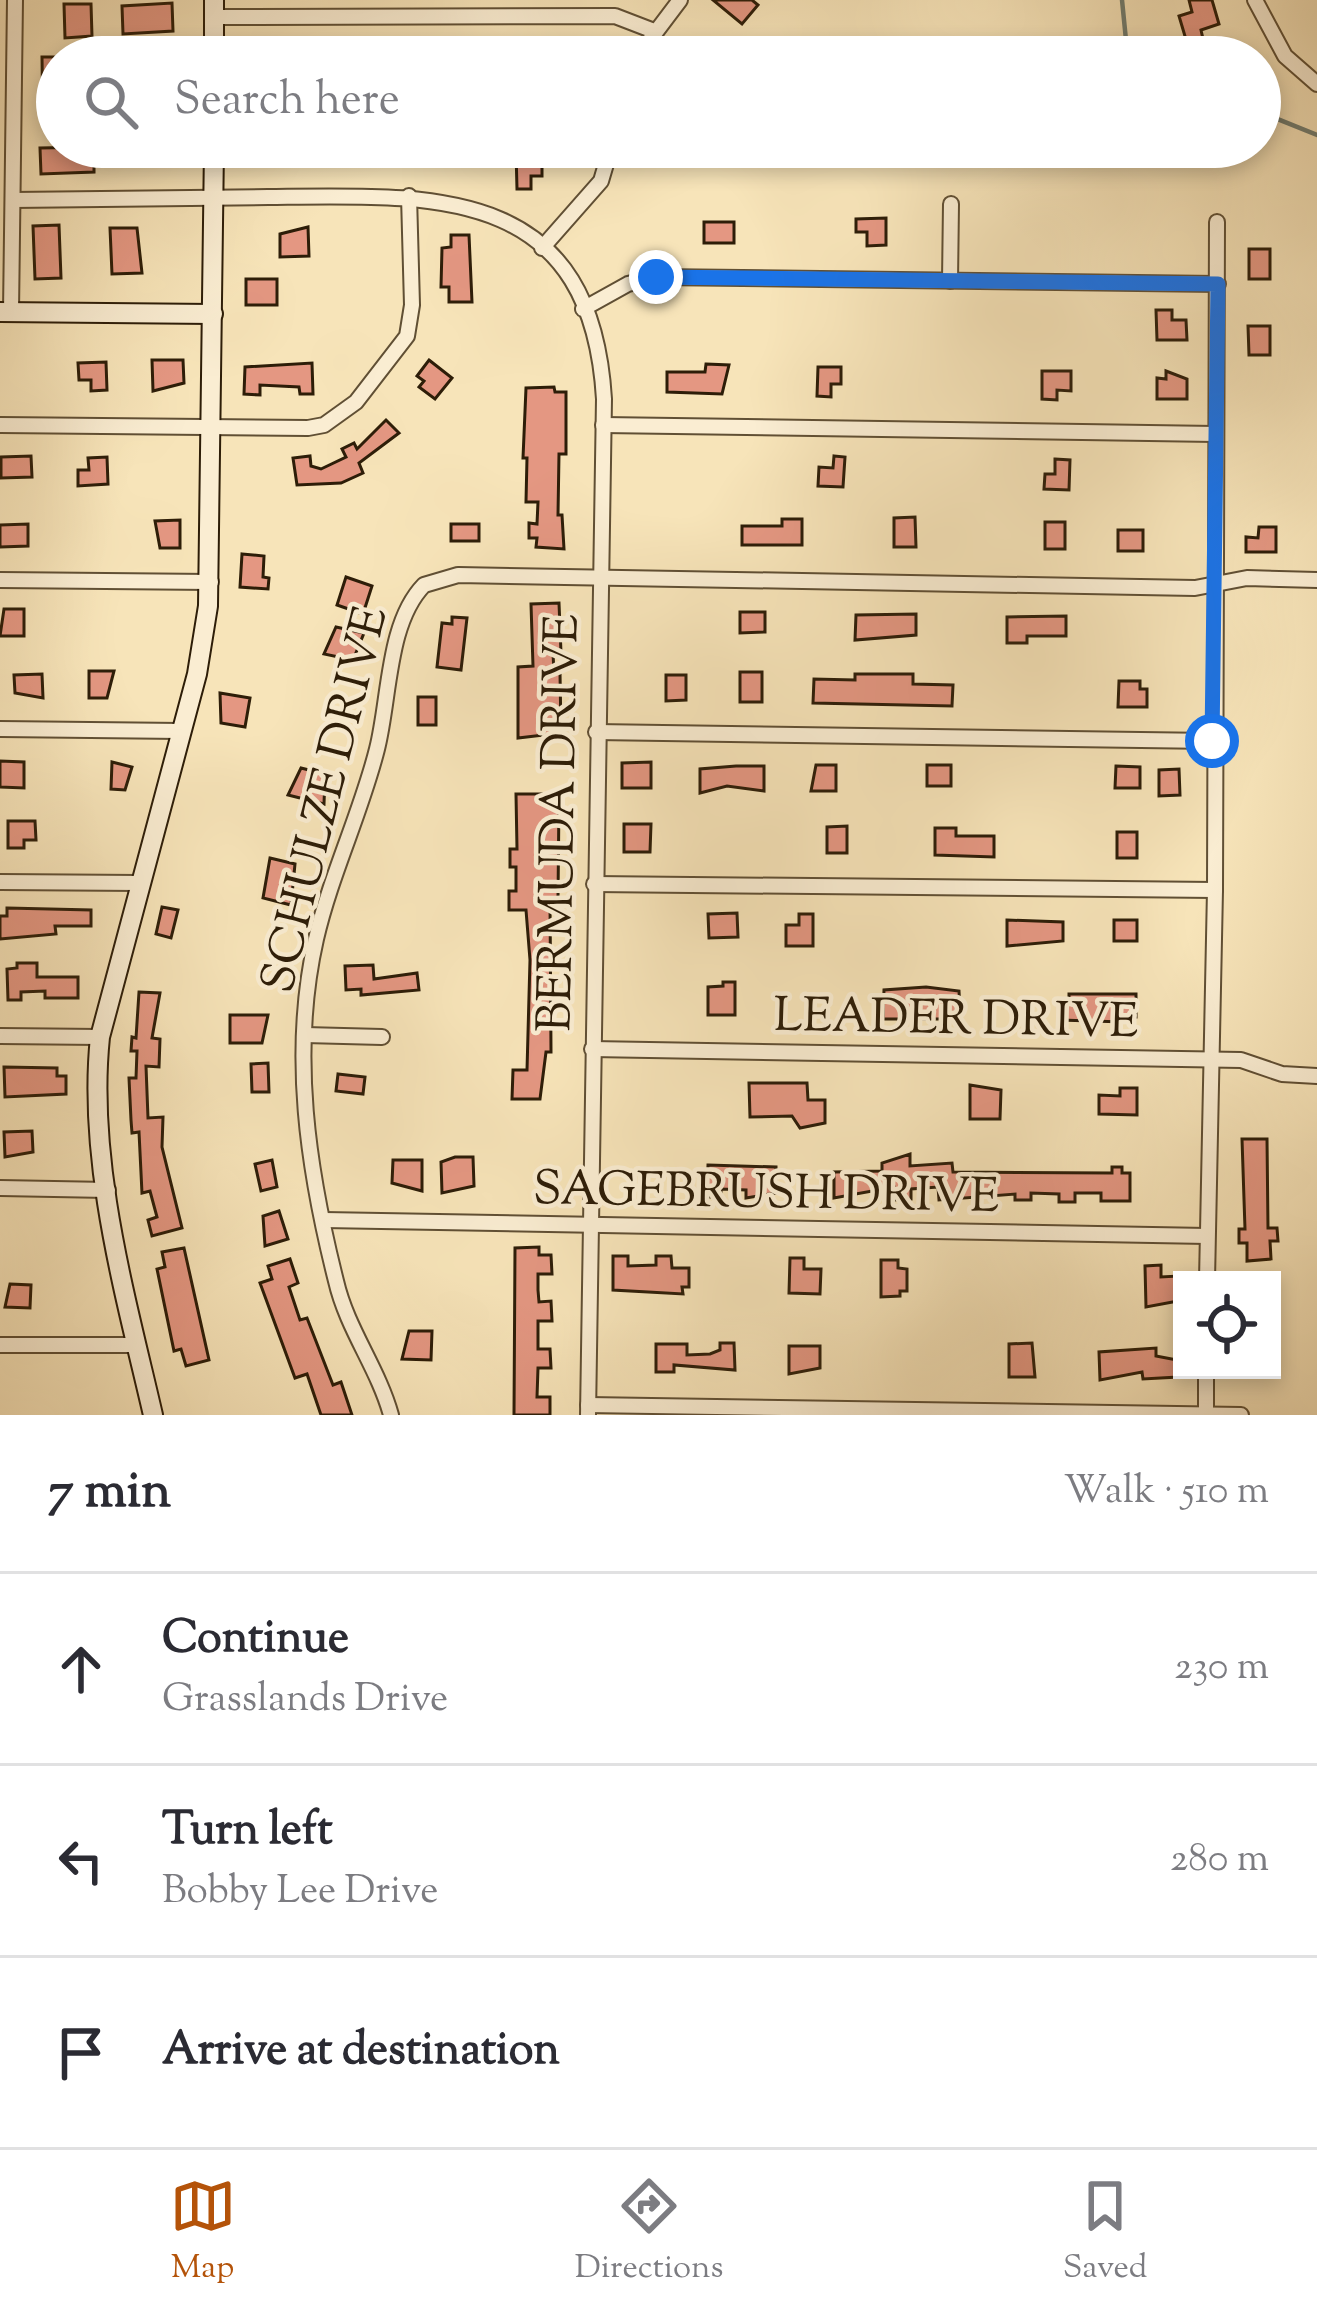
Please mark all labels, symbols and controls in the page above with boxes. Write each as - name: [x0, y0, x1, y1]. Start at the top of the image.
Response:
- search box: [36, 36, 1281, 168]
- icon: search: [78, 69, 144, 135]
- text: Search here: [174, 70, 400, 135]
- route end: [629, 250, 683, 304]
- street label: SCHULZE DRIVE: [246, 600, 409, 1001]
- street label: BERMUDA DRIVE: [523, 614, 600, 1033]
- route start: [1185, 714, 1239, 768]
- street label: LEADER DRIVE: [773, 984, 1139, 1059]
- street label: SAGEBRUSH DRIVE: [532, 1157, 999, 1234]
- map controls: [1173, 1271, 1281, 1379]
- button: locate: [1173, 1271, 1281, 1379]
- text: 7 min: [48, 1457, 171, 1530]
- text: Walk · 510 m: [1064, 1465, 1269, 1521]
- text: Continue: [162, 1608, 349, 1673]
- icon: ahead: [48, 1636, 114, 1702]
- text: 230 m: [1174, 1641, 1269, 1697]
- text: Grasslands Drive: [162, 1673, 448, 1729]
- text: Turn left: [162, 1800, 333, 1865]
- icon: left: [48, 1828, 114, 1894]
- text: 280 m: [1170, 1833, 1269, 1889]
- text: Bobby Lee Drive: [162, 1865, 438, 1921]
- icon: arrive: [48, 2020, 114, 2086]
- text: Arrive at destination: [162, 2020, 560, 2085]
- tab: Map: [170, 2173, 236, 2293]
- tab: Directions: [575, 2173, 724, 2293]
- tab: Saved: [1063, 2173, 1147, 2293]

